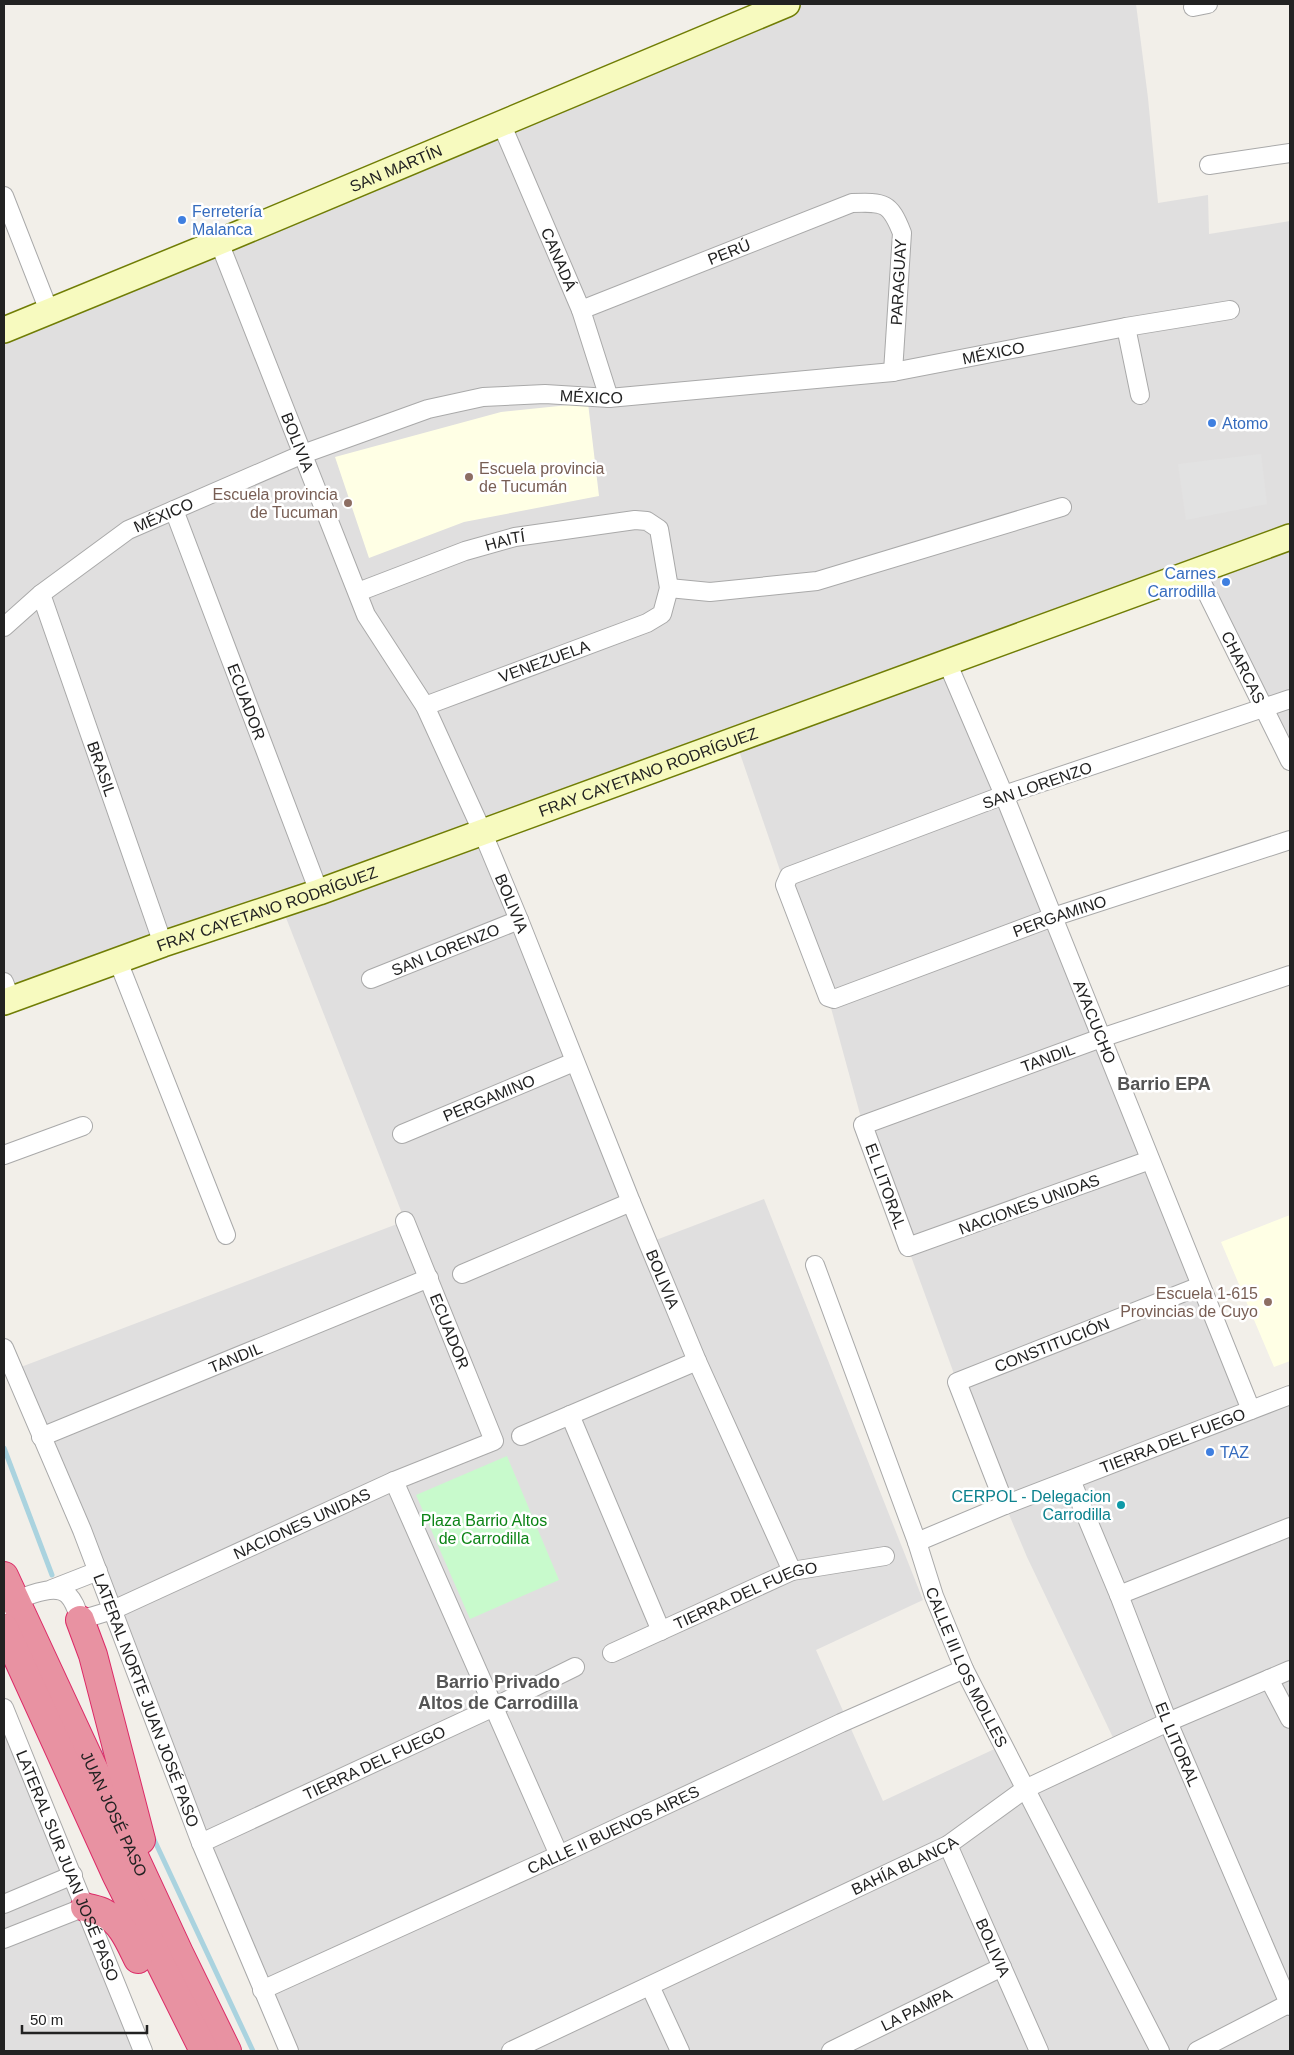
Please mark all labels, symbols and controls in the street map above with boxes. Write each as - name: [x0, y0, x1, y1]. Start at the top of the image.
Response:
- street label: SAN MARTÍN: [347, 142, 445, 195]
- place label: Ferretería Malanca: [192, 203, 262, 238]
- marker: Ferretería Malanca: [176, 214, 188, 226]
- street label: CANADÁ: [538, 225, 581, 294]
- street label: PERÚ: [705, 235, 753, 268]
- street label: PARAGUAY: [888, 238, 909, 326]
- street label: MÉXICO: [961, 339, 1026, 367]
- street label: MÉXICO: [559, 387, 624, 407]
- street label: BOLIVIA: [278, 410, 317, 475]
- place label: Atomo: [1222, 415, 1268, 432]
- marker: Atomo: [1206, 417, 1218, 429]
- place label: Escuela provincia de Tucumán: [479, 460, 605, 495]
- marker: Escuela provincia de Tucumán: [463, 471, 475, 483]
- place label: Escuela provincia de Tucuman: [213, 486, 338, 521]
- street label: MÉXICO: [131, 495, 196, 536]
- marker: Escuela provincia de Tucuman: [342, 497, 354, 509]
- street label: HAITÍ: [483, 527, 527, 554]
- place label: Carnes Carrodilla: [1148, 565, 1216, 600]
- marker: Carnes Carrodilla: [1220, 576, 1232, 588]
- street label: CHARCAS: [1218, 628, 1268, 706]
- street label: VENEZUELA: [497, 637, 592, 686]
- street label: ECUADOR: [224, 661, 268, 742]
- street label: FRAY CAYETANO RODRÍGUEZ: [536, 724, 760, 820]
- street label: BRASIL: [84, 739, 119, 799]
- street label: SAN LORENZO: [980, 759, 1094, 812]
- street label: FRAY CAYETANO RODRÍGUEZ: [154, 863, 380, 955]
- street label: BOLIVIA: [492, 871, 531, 936]
- street label: PERGAMINO: [1011, 892, 1109, 940]
- street label: SAN LORENZO: [389, 921, 502, 979]
- street label: AYACUCHO: [1070, 978, 1119, 1066]
- street label: TANDIL: [1019, 1040, 1077, 1075]
- street label: PERGAMINO: [441, 1071, 537, 1125]
- district label: Barrio EPA: [1117, 1074, 1211, 1094]
- street label: EL LITORAL: [862, 1141, 909, 1231]
- street label: NACIONES UNIDAS: [957, 1171, 1102, 1238]
- street label: BOLIVIA: [643, 1247, 682, 1312]
- place label: Escuela 1-615 Provincias de Cuyo: [1120, 1285, 1258, 1320]
- street label: ECUADOR: [427, 1291, 472, 1371]
- marker: Escuela 1-615 Provincias de Cuyo: [1262, 1296, 1274, 1308]
- street label: CONSTITUCIÓN: [992, 1315, 1112, 1375]
- street label: TANDIL: [206, 1339, 265, 1376]
- street label: TIERRA DEL FUEGO: [1098, 1405, 1248, 1477]
- place label: TAZ: [1220, 1444, 1249, 1461]
- marker: TAZ: [1204, 1446, 1216, 1458]
- street label: NACIONES UNIDAS: [231, 1485, 373, 1562]
- place label: CERPOL - Delegacion Carrodilla: [952, 1488, 1111, 1523]
- marker: CERPOL - Delegacion Carrodilla: [1115, 1499, 1127, 1511]
- park label: Plaza Barrio Altos de Carrodilla: [421, 1512, 547, 1547]
- street label: TIERRA DEL FUEGO: [671, 1559, 818, 1633]
- street label: LATERAL NORTE JUAN JOSÉ PASO: [90, 1570, 204, 1830]
- street label: CALLE III LOS MOLLES: [923, 1585, 1011, 1750]
- district label: Barrio Privado Altos de Carrodilla: [418, 1672, 579, 1713]
- street label: EL LITORAL: [1152, 1700, 1203, 1789]
- street label: TIERRA DEL FUEGO: [301, 1723, 448, 1803]
- street label: LATERAL SUR JUAN JOSÉ PASO: [13, 1748, 122, 1984]
- street label: JUAN JOSÉ PASO: [77, 1749, 151, 1881]
- street label: CALLE II BUENOS AIRES: [525, 1783, 702, 1877]
- street label: BAHÍA BLANCA: [849, 1833, 961, 1898]
- street label: BOLIVIA: [972, 1916, 1013, 1980]
- street label: LA PAMPA: [878, 1985, 955, 2034]
- scale bar: [22, 2002, 148, 2034]
- text: 50 m: [30, 2011, 63, 2028]

